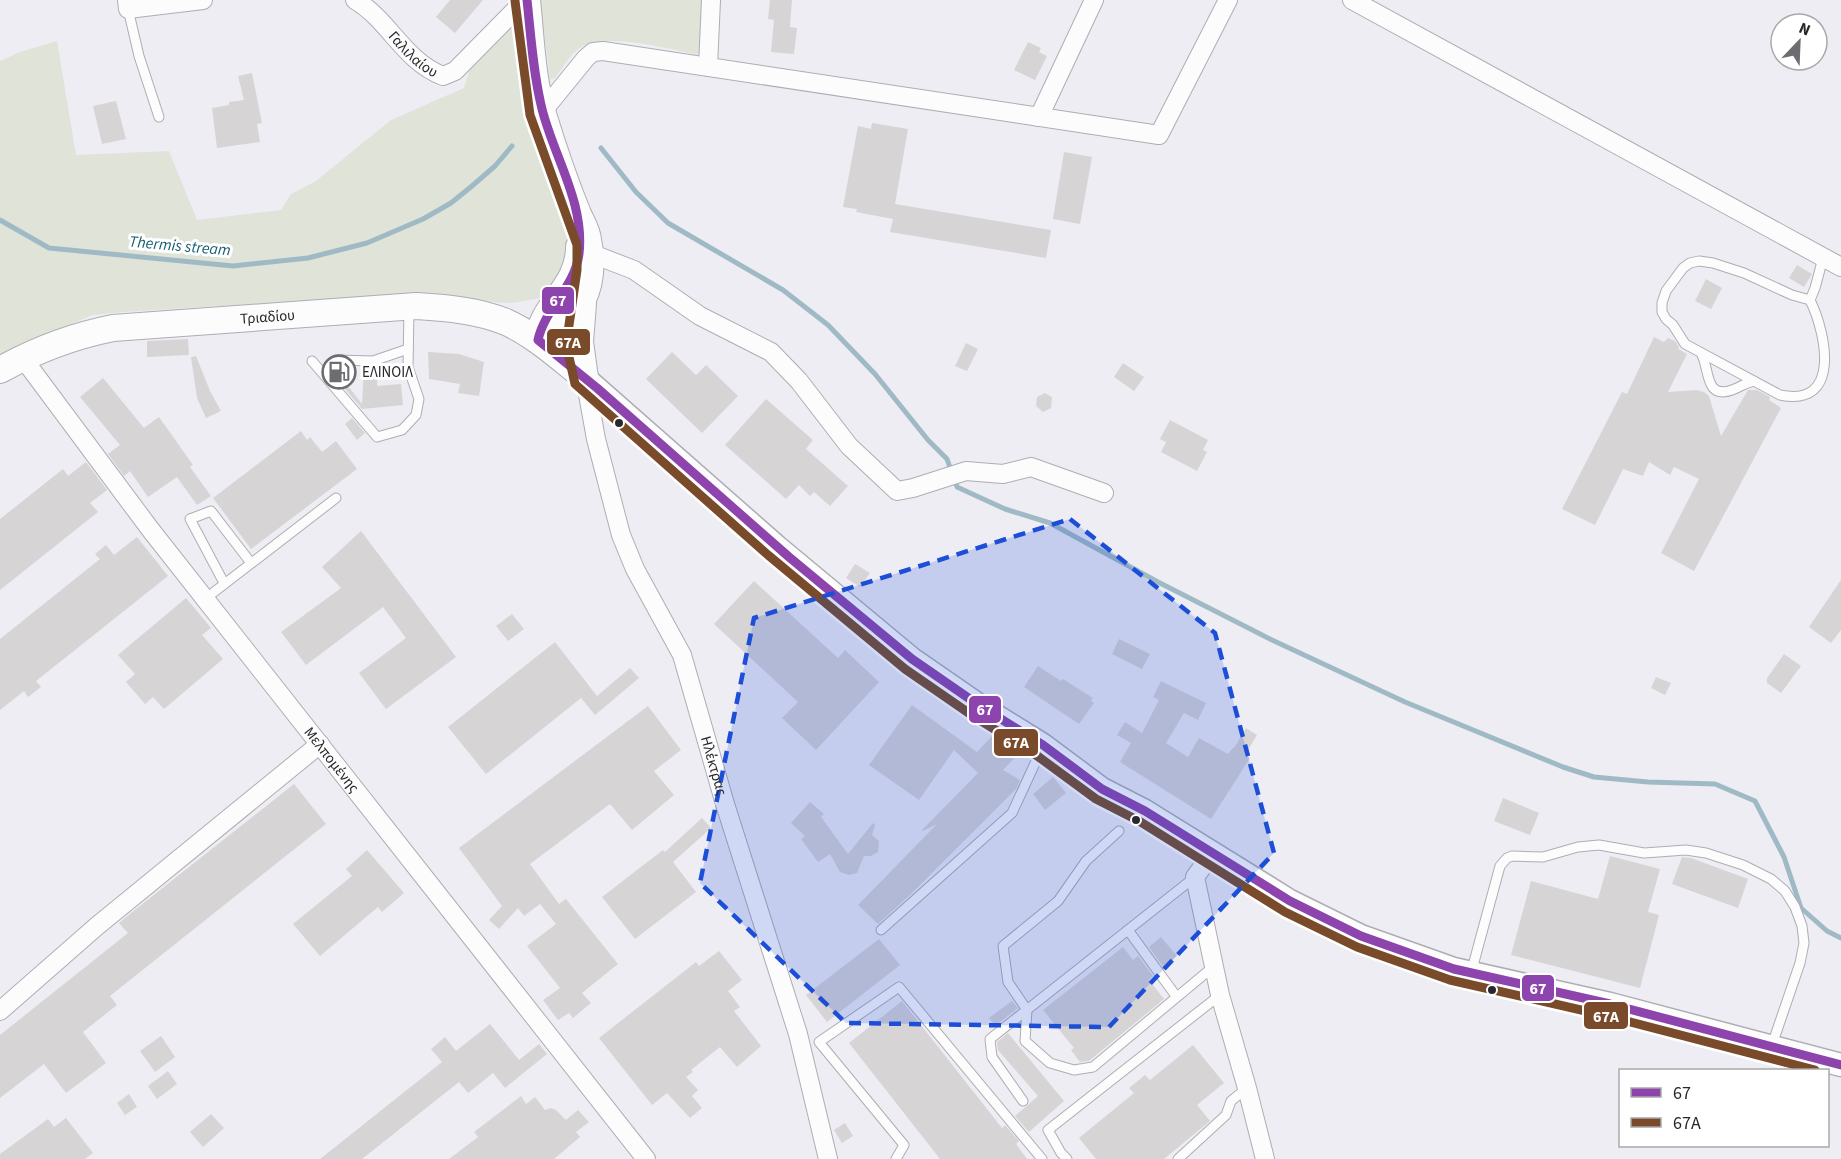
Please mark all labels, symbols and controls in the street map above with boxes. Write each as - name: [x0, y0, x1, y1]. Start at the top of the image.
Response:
- north arrow: [1769, 12, 1829, 72]
- text: N: [1795, 17, 1814, 41]
- street label: Γαλιλαίου: [383, 26, 442, 83]
- water label: Thermis stream: [128, 231, 232, 261]
- line badge: 67: [541, 286, 575, 315]
- text: 67: [550, 290, 566, 312]
- street label: Τριαδίου: [239, 304, 296, 329]
- line badge: 67Α: [546, 328, 591, 356]
- text: 67Α: [555, 332, 582, 354]
- fuel station icon: ΕΛΙΝΟΙΛ: [321, 354, 357, 390]
- place label: ΕΛΙΝΟΙΛ: [362, 362, 413, 383]
- unlabelled marker: [613, 417, 625, 429]
- line badge: 67: [968, 695, 1002, 724]
- text: 67: [977, 699, 993, 721]
- street label: Μελπομένης: [299, 722, 364, 797]
- line badge: 67Α: [993, 728, 1039, 757]
- text: 67Α: [1003, 732, 1030, 754]
- street label: Ηλέκτρας: [695, 733, 733, 798]
- unlabelled marker: [1130, 814, 1142, 826]
- line badge: 67: [1521, 974, 1555, 1002]
- text: 67: [1530, 978, 1546, 1000]
- unlabelled marker: [1486, 984, 1498, 996]
- line badge: 67Α: [1583, 1001, 1629, 1030]
- text: 67Α: [1593, 1006, 1620, 1028]
- legend: [1619, 1069, 1829, 1147]
- text: 67: [1673, 1081, 1691, 1106]
- text: 67Α: [1673, 1111, 1701, 1136]

